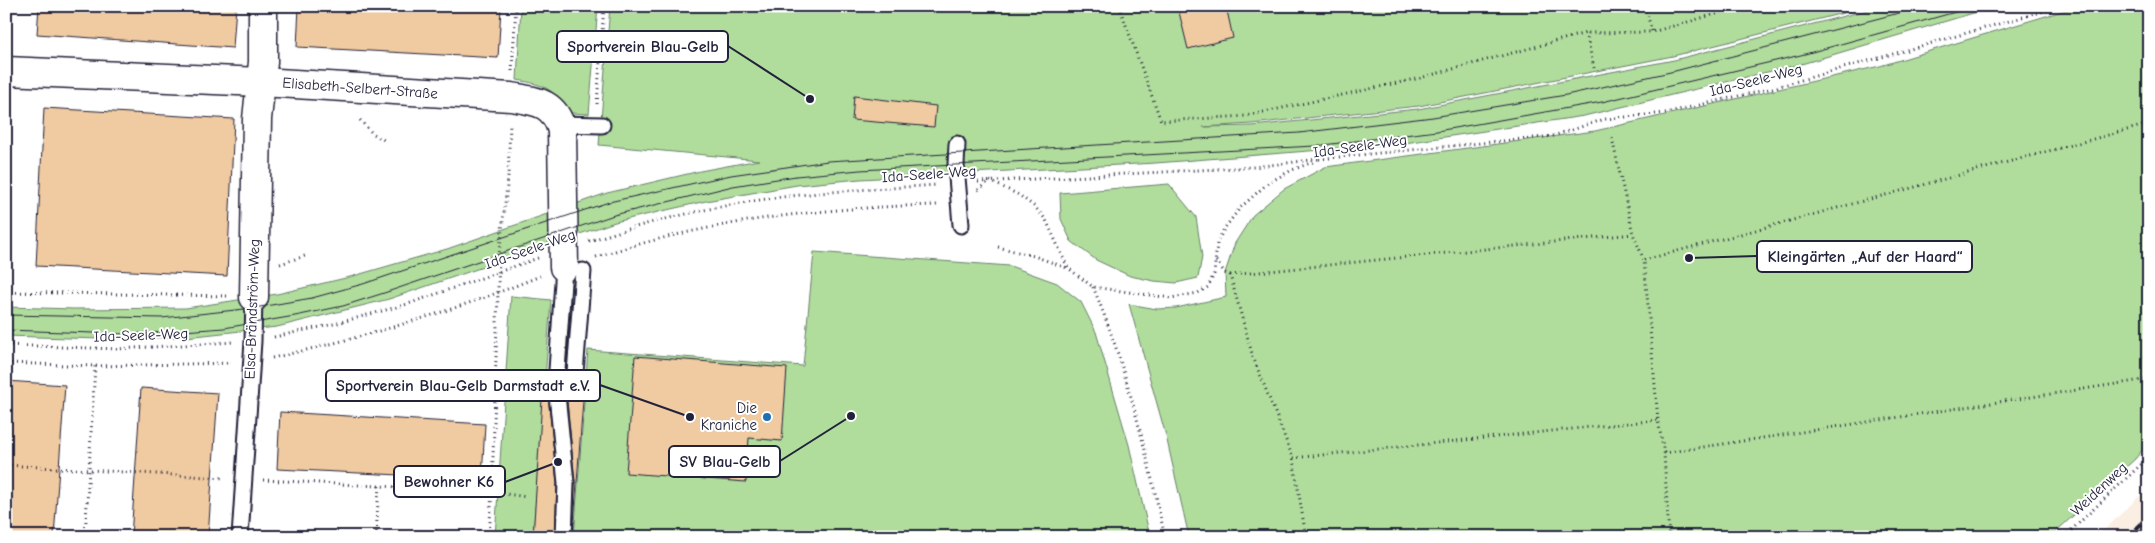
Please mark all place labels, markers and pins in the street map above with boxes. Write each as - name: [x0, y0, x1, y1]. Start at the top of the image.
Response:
- callout: Sportverein Blau-Gelb: [557, 31, 728, 62]
- callout: Kleingärten „Auf der Haard“: [1757, 241, 1972, 272]
- callout: Sportverein Blau-Gelb Darmstadt e.V.: [326, 370, 600, 401]
- place label: Die Kraniche: [701, 399, 757, 434]
- marker: Die Kraniche: [761, 411, 773, 423]
- callout: SV Blau-Gelb: [669, 446, 780, 477]
- callout: Bewohner K6: [394, 466, 505, 497]

